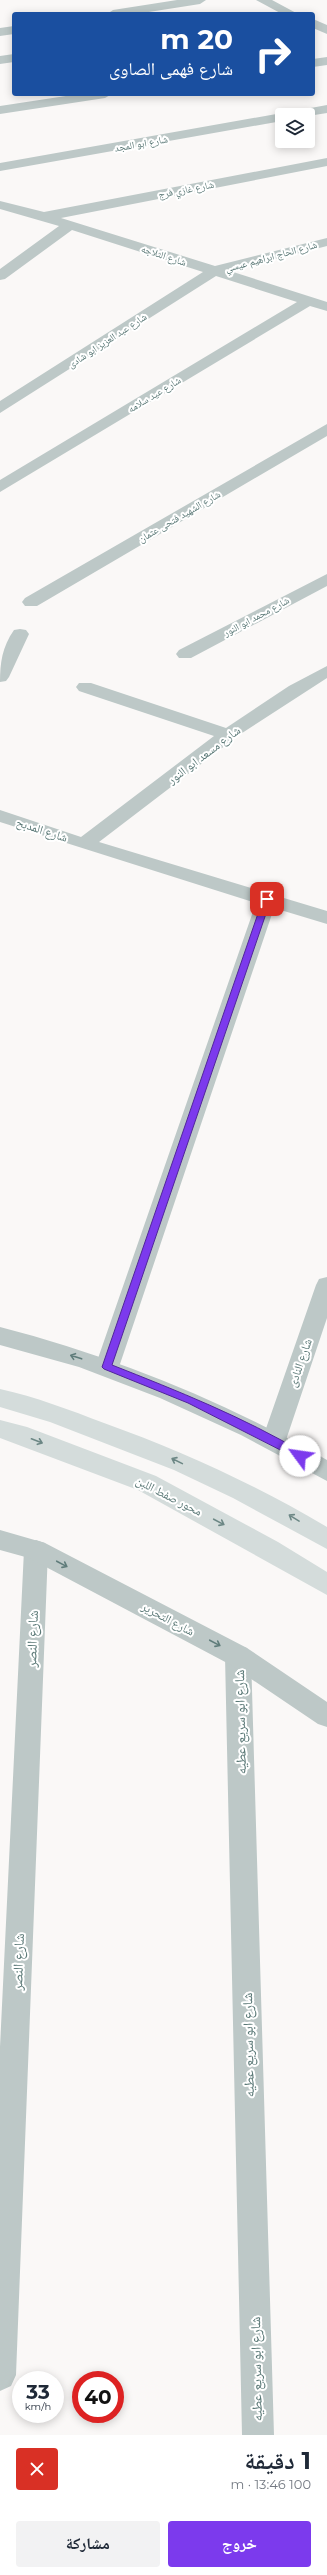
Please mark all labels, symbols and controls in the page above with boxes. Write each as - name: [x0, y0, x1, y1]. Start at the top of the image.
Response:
- text: 20 m: [160, 22, 233, 56]
- icon: right: [247, 28, 299, 80]
- text: شارع فهمى الصاوى: [109, 58, 233, 80]
- map controls: [275, 108, 315, 148]
- button: layers: [275, 108, 315, 148]
- street label: شارع ابو المجد: [113, 132, 169, 155]
- street label: شارع غازي فرج: [157, 178, 216, 203]
- street label: شارع الحاج ابراهيم عيسي: [224, 238, 319, 276]
- street label: شارع الثلاجه: [140, 242, 188, 269]
- street label: شارع عبد العزيز ابو شادى: [65, 310, 150, 371]
- street label: شارع عيد سلامه: [125, 373, 183, 415]
- street label: شارع الشهيد فتحى عثمان: [136, 487, 223, 545]
- street label: شارع محمد ابو النور: [220, 593, 292, 640]
- street label: شارع مسعد ابو النور: [164, 722, 244, 788]
- street label: شارع المدبح: [14, 814, 70, 846]
- pin: [250, 882, 284, 916]
- icon: arrive: [256, 888, 278, 910]
- street label: شارع النادى: [284, 1337, 316, 1389]
- one-way arrow: [70, 1353, 83, 1360]
- position arrow: [279, 1435, 321, 1477]
- one-way arrow: [31, 1437, 43, 1445]
- one-way arrow: [172, 1457, 184, 1464]
- street label: محور صفط اللبن: [133, 1472, 205, 1519]
- one-way arrow: [288, 1514, 300, 1522]
- one-way arrow: [213, 1519, 225, 1526]
- one-way arrow: [56, 1561, 68, 1568]
- street label: شارع التحرير: [138, 1598, 197, 1640]
- street label: شارع النصر: [22, 1610, 43, 1669]
- one-way arrow: [208, 1640, 220, 1648]
- street label: شارع ابو سريع عطيه: [230, 1669, 251, 1775]
- street label: شارع النصر: [8, 1933, 29, 1992]
- street label: شارع ابو سريع عطيه: [238, 1992, 259, 2098]
- street label: شارع ابو سريع عطيه: [246, 2316, 267, 2422]
- speed limit sign: 40: [72, 2371, 124, 2423]
- text: 33: [26, 2380, 50, 2404]
- text: km/h: [25, 2400, 51, 2413]
- text: 1 دقيقة: [244, 2446, 311, 2475]
- button: close: [16, 2448, 58, 2490]
- text: 100 m · 13:46: [231, 2476, 311, 2492]
- button: مشاركة: [16, 2521, 160, 2567]
- button: خروج: [168, 2521, 311, 2567]

